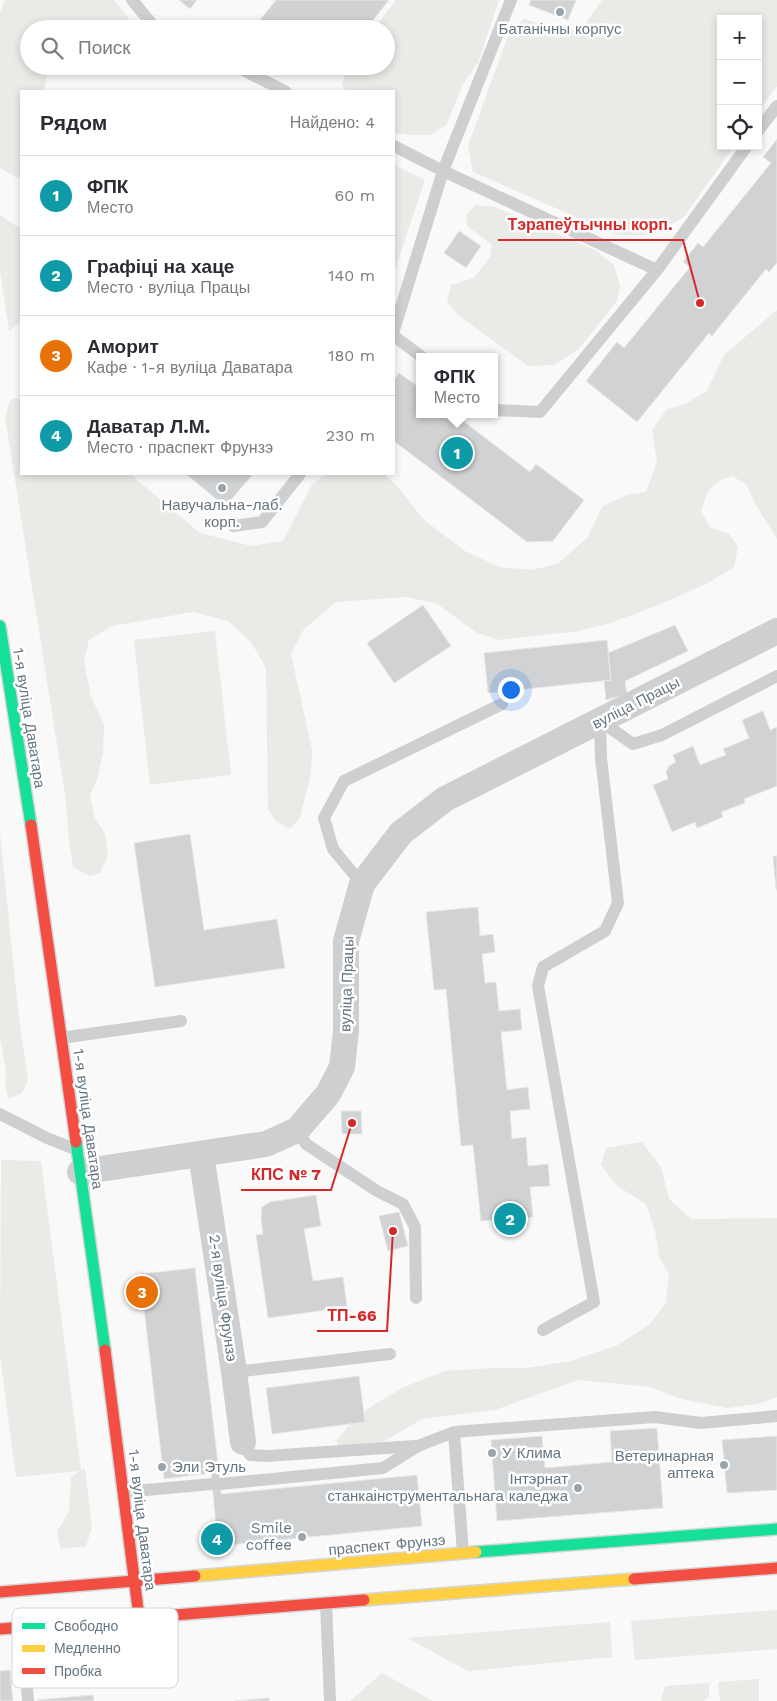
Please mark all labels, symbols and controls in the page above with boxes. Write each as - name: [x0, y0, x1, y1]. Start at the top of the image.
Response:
- marker: Батанічны корпус: [554, 6, 566, 18]
- map controls: [717, 15, 762, 150]
- button: +: [717, 15, 762, 60]
- search box: [20, 20, 395, 75]
- place label: Батанічны корпус: [499, 20, 622, 38]
- icon: search: [38, 34, 66, 62]
- text: Поиск: [78, 36, 131, 59]
- button: −: [717, 60, 762, 105]
- button: locate: [717, 105, 762, 150]
- text: Рядом: [40, 110, 107, 135]
- text: Найдено: 4: [290, 113, 375, 132]
- text: ФПК: [87, 175, 128, 198]
- text: 1: [53, 186, 59, 205]
- text: 60 m: [335, 186, 375, 205]
- text: Место: [87, 198, 133, 217]
- callout: Тэрапеўтычны корп.: [498, 209, 683, 240]
- text: Тэрапеўтычны корп.: [507, 215, 673, 234]
- text: Графіці на хаце: [87, 255, 234, 278]
- text: 2: [51, 266, 61, 285]
- text: 140 m: [328, 266, 375, 285]
- text: Место · вуліца Працы: [87, 278, 250, 297]
- text: Аморит: [87, 335, 159, 358]
- text: 3: [51, 346, 61, 365]
- text: 180 m: [328, 346, 375, 365]
- popup: [416, 353, 498, 418]
- text: Кафе · 1-я вуліца Даватара: [87, 358, 293, 377]
- text: ФПК: [434, 365, 475, 388]
- text: Место: [434, 388, 480, 407]
- text: Даватар Л.М.: [87, 415, 210, 438]
- text: 4: [51, 426, 61, 445]
- text: 230 m: [326, 426, 375, 445]
- pin: 1: [441, 434, 473, 472]
- text: Место · праспект Фрунзэ: [87, 438, 273, 457]
- marker: Навучальна-лаб. корп.: [216, 482, 228, 494]
- place label: Навучальна-лаб. корп.: [162, 496, 283, 531]
- street label: 1-я вуліца Даватара: [9, 647, 49, 790]
- street label: вуліца Працы: [589, 673, 683, 733]
- your location: [498, 677, 524, 703]
- street label: вуліца Працы: [336, 936, 358, 1032]
- street label: 1-я вуліца Даватара: [69, 1048, 107, 1191]
- callout: КПС № 7: [241, 1159, 331, 1190]
- text: КПС № 7: [251, 1165, 321, 1184]
- pin: 2: [494, 1200, 526, 1238]
- street label: 2-я вуліца Фрунзэ: [205, 1233, 241, 1363]
- pin: 3: [126, 1273, 158, 1311]
- callout: ТП-66: [317, 1300, 387, 1331]
- text: ТП-66: [327, 1306, 377, 1325]
- place label: У Клима: [502, 1444, 562, 1462]
- marker: У Клима: [486, 1447, 498, 1459]
- place label: Ветеринарная аптека: [615, 1447, 715, 1482]
- street label: 1-я вуліца Даватара: [124, 1449, 160, 1592]
- place label: Эли Этуль: [172, 1458, 246, 1476]
- marker: Ветеринарная аптека: [718, 1459, 730, 1471]
- marker: Эли Этуль: [156, 1461, 168, 1473]
- place label: Інтэрнат станкаінструментальнага каледжа: [328, 1470, 569, 1505]
- marker: Інтэрнат станкаінструментальнага каледжа: [572, 1482, 584, 1494]
- place label: Smile coffee: [246, 1519, 292, 1554]
- pin: 4: [201, 1520, 233, 1558]
- marker: Smile coffee: [296, 1531, 308, 1543]
- street label: праспект Фрунзэ: [328, 1531, 447, 1559]
- legend: [12, 1608, 178, 1688]
- text: Свободно: [54, 1618, 119, 1634]
- text: Медленно: [54, 1640, 121, 1656]
- text: Пробка: [54, 1663, 102, 1679]

